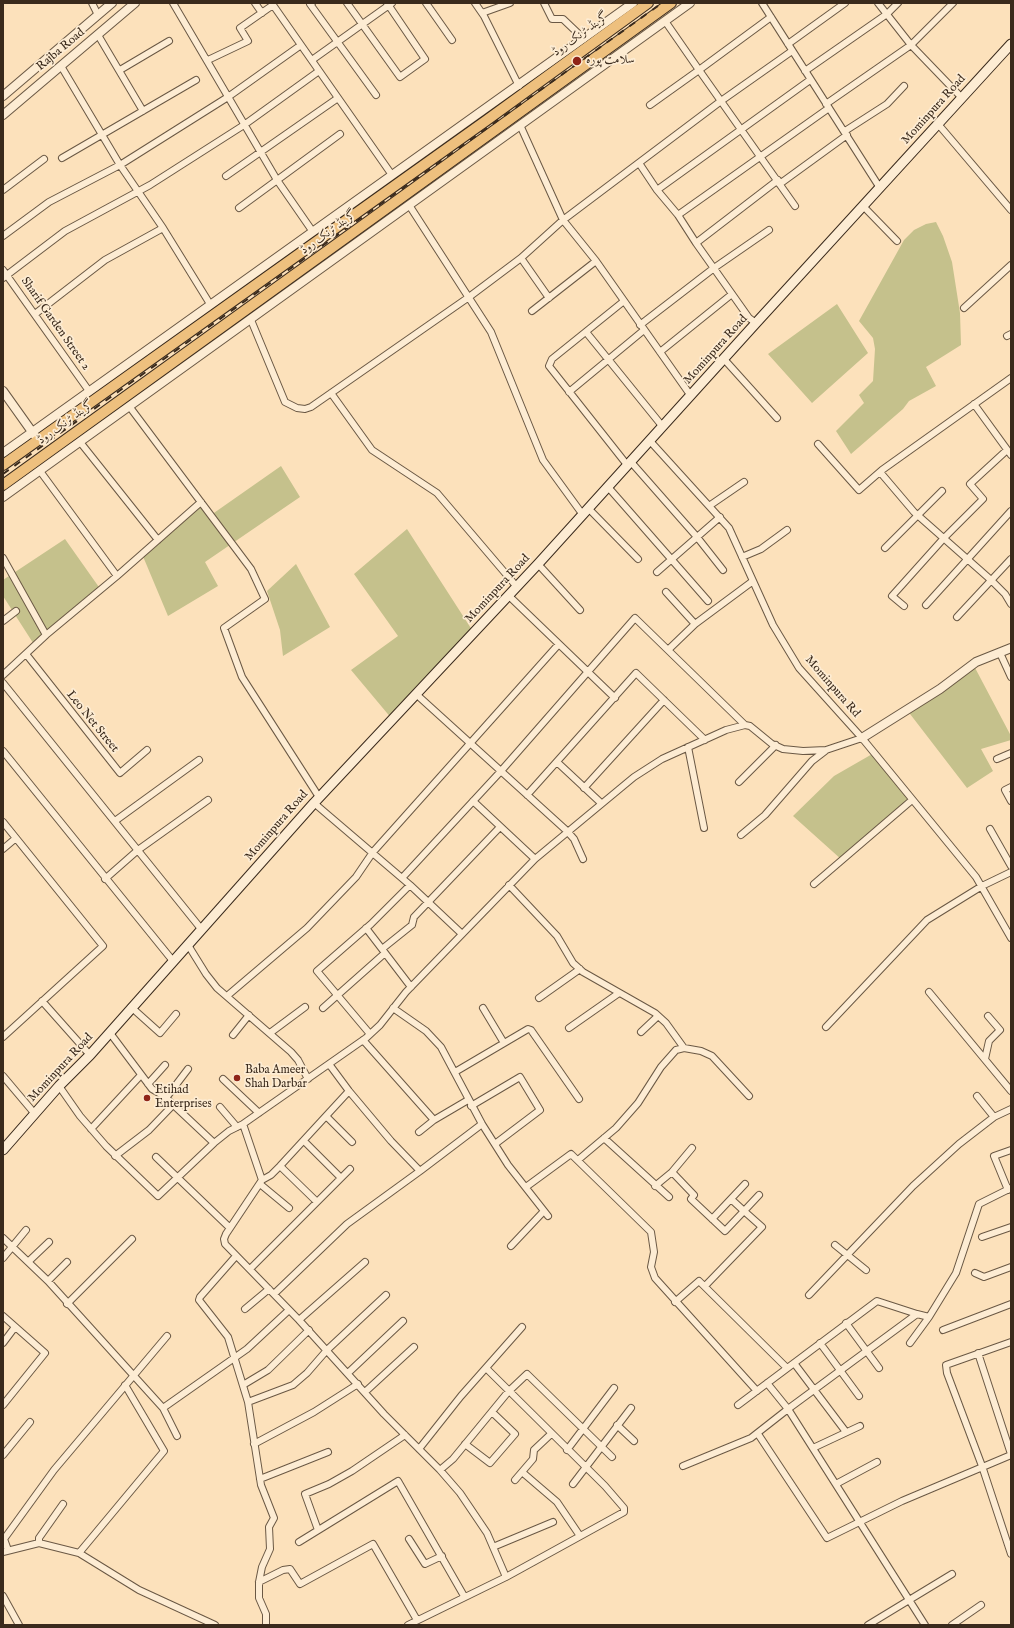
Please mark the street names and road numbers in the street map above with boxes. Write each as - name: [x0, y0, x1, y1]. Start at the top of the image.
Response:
- street label: گرینڈ ٹرنک روڈ: [550, 10, 612, 60]
- street label: Rajba Road: [34, 26, 88, 74]
- street label: Mominpura Road: [899, 72, 969, 148]
- street label: گرینڈ ٹرنک روڈ: [298, 208, 360, 258]
- street label: Sharif Garden Street 2: [17, 275, 93, 373]
- street label: Mominpura Road: [681, 312, 751, 388]
- street label: گرینڈ ٹرنک روڈ: [35, 398, 97, 448]
- street label: Mominpura Road: [463, 552, 533, 626]
- street label: Mominpura Rd: [801, 653, 863, 721]
- street label: Leo Net Street: [63, 688, 121, 756]
- street label: Mominpura Road: [243, 788, 311, 864]
- street label: Mominpura Road: [26, 1031, 96, 1105]

